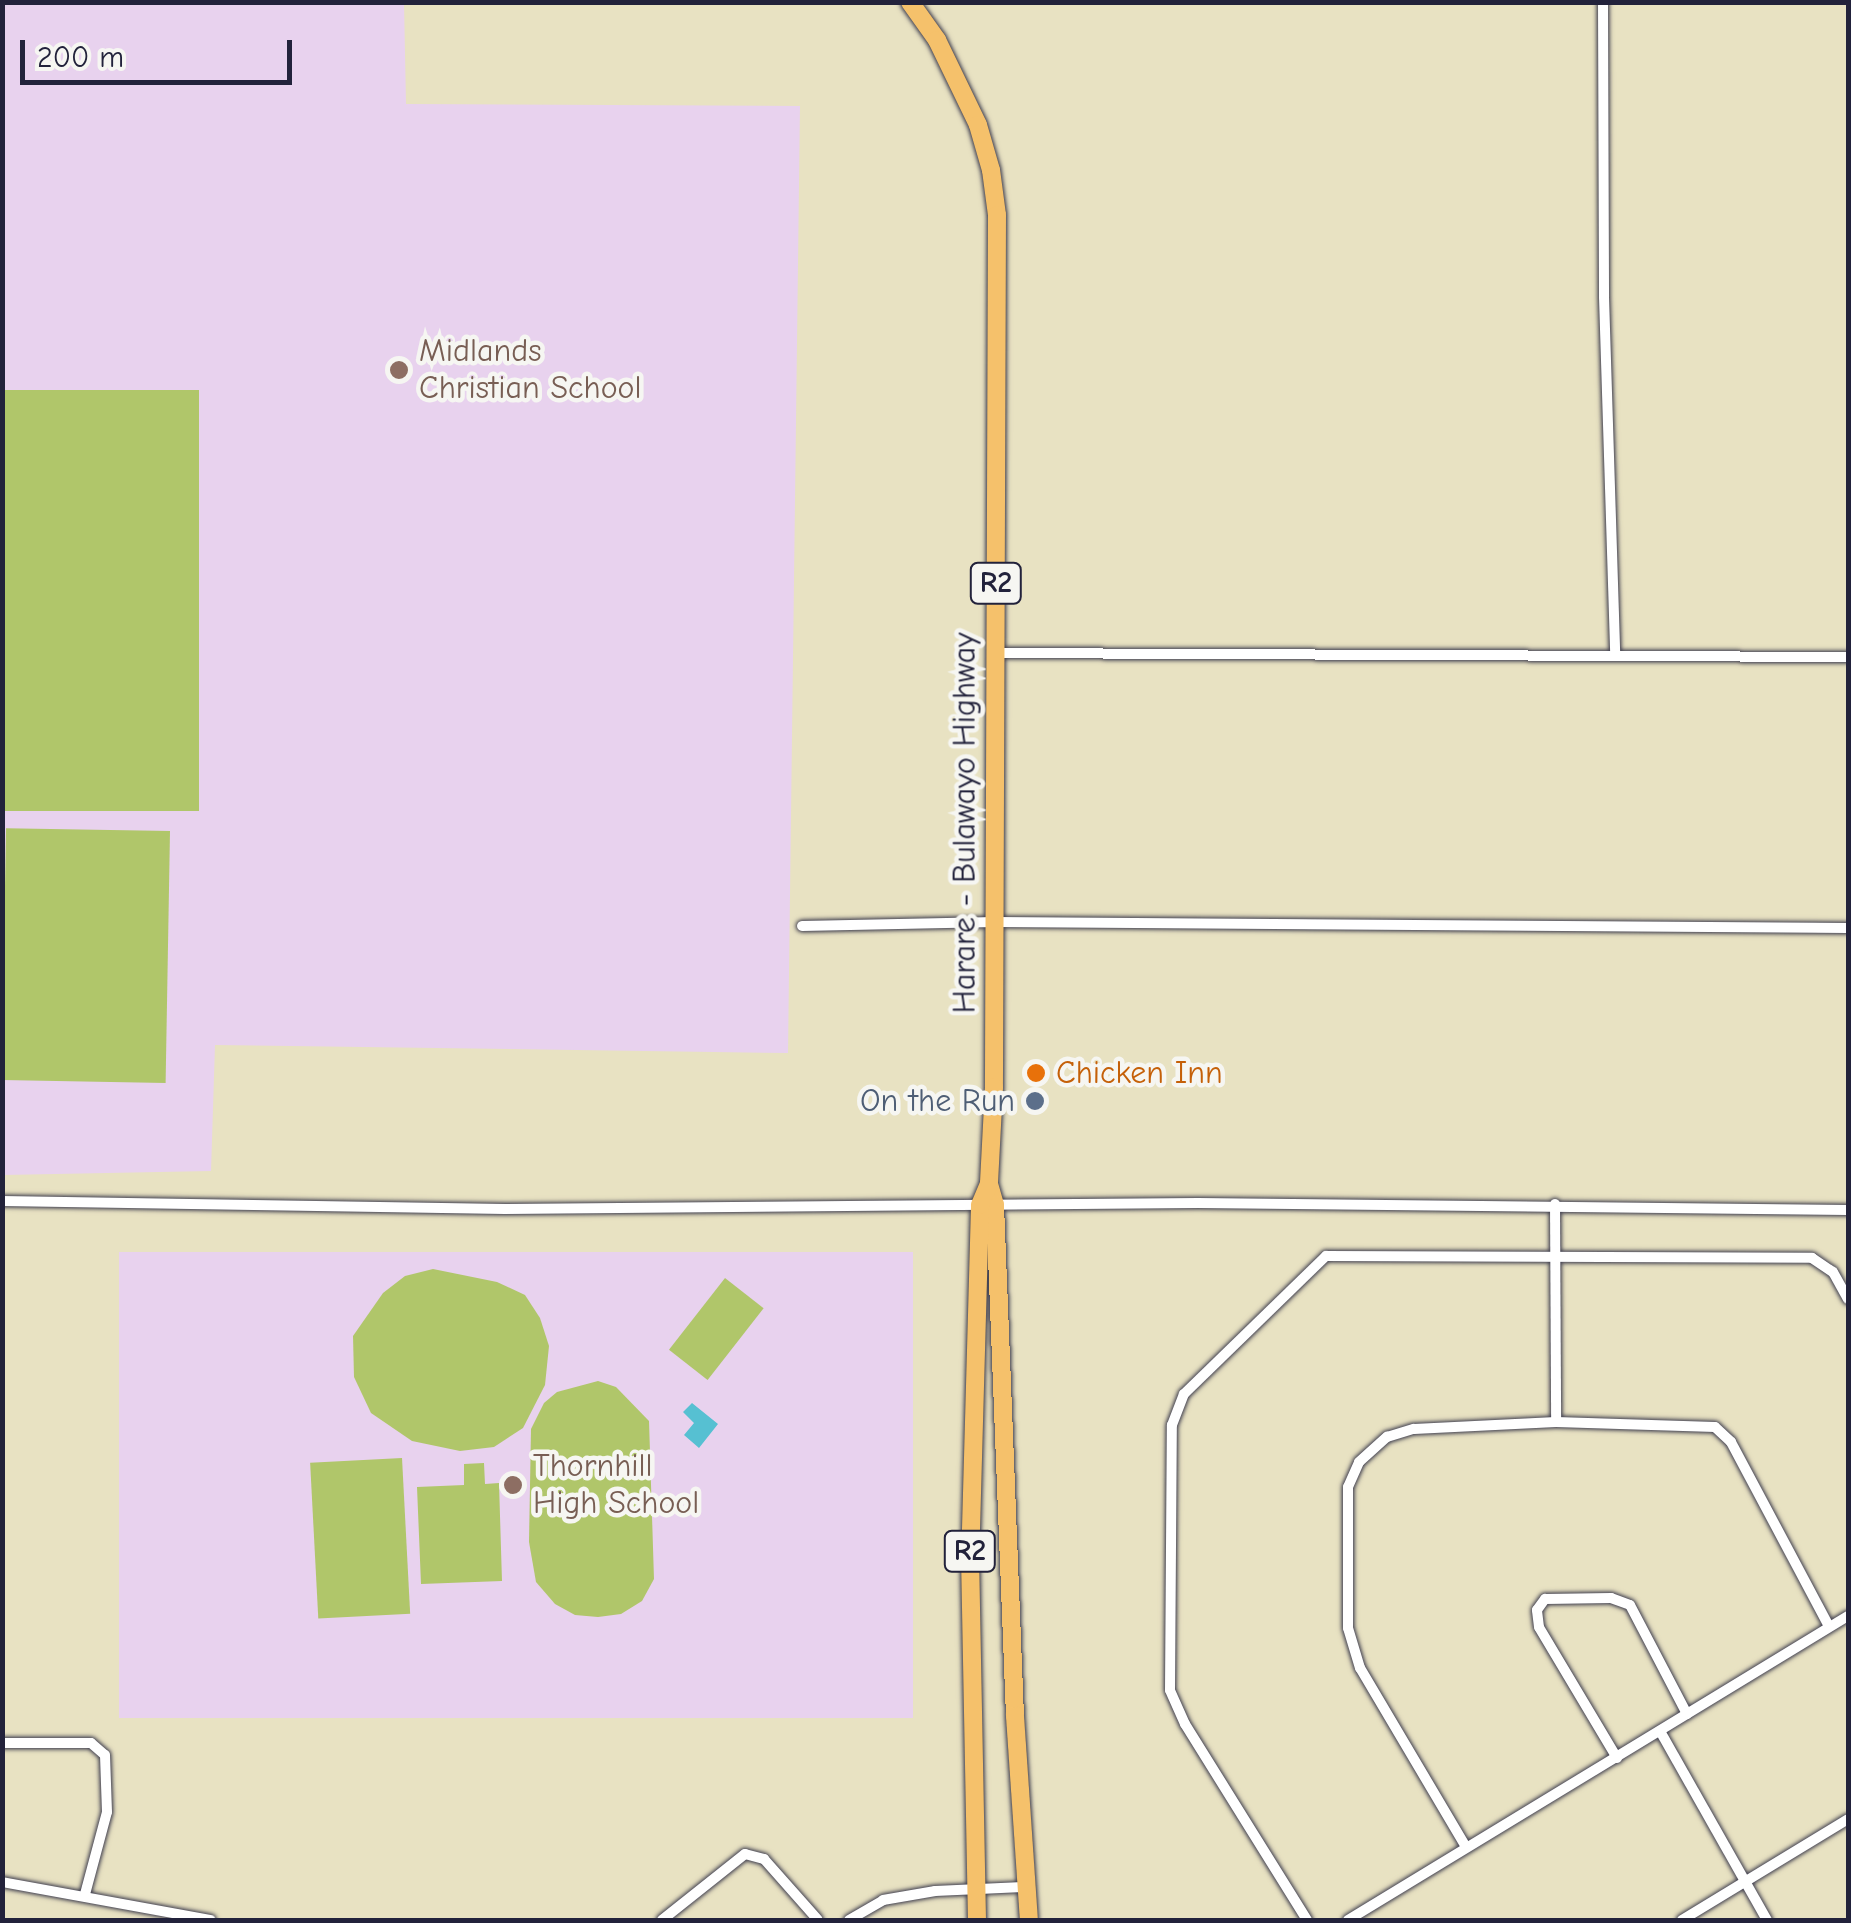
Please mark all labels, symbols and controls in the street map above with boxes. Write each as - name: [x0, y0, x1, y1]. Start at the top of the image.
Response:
- scale bar: [25, 20, 298, 82]
- text: 200 m: [37, 40, 124, 75]
- place label: Midlands Christian School: [419, 333, 641, 408]
- marker: Midlands Christian School: [388, 359, 410, 381]
- road number: R2: [968, 558, 1024, 608]
- street label: Harare - Bulawayo Highway: [946, 633, 984, 1013]
- place label: Chicken Inn: [1056, 1054, 1223, 1092]
- marker: Chicken Inn: [1025, 1062, 1047, 1084]
- place label: On the Run: [860, 1082, 1015, 1120]
- marker: On the Run: [1024, 1090, 1046, 1112]
- place label: Thornhill High School: [533, 1448, 699, 1523]
- marker: Thornhill High School: [502, 1474, 524, 1496]
- road number: R2: [942, 1526, 998, 1576]

